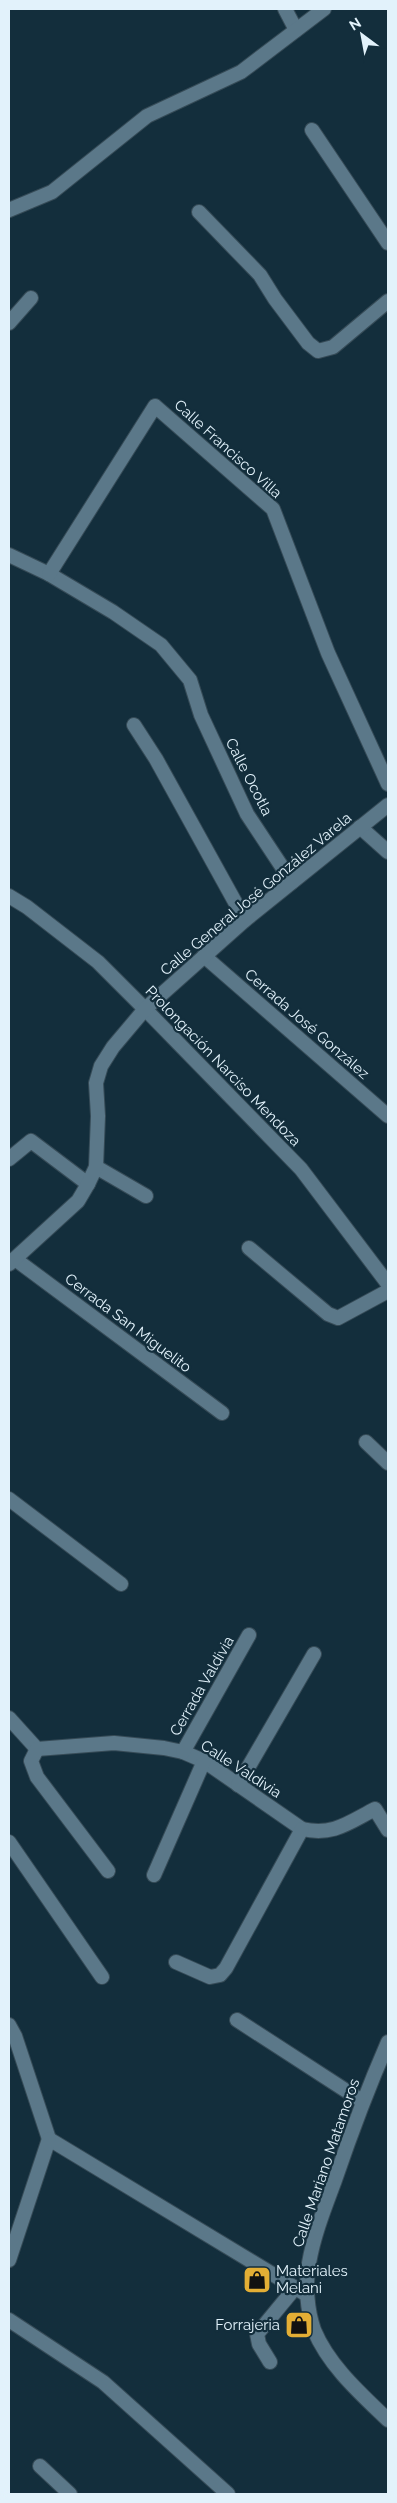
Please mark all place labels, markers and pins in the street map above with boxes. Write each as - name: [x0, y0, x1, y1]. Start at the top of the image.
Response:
- place label: Materiales Melani: [276, 2262, 348, 2297]
- shop icon: Materiales Melani: [242, 2265, 272, 2295]
- shop icon: Forrajeria: [284, 2310, 314, 2340]
- place label: Forrajeria: [215, 2316, 280, 2334]

